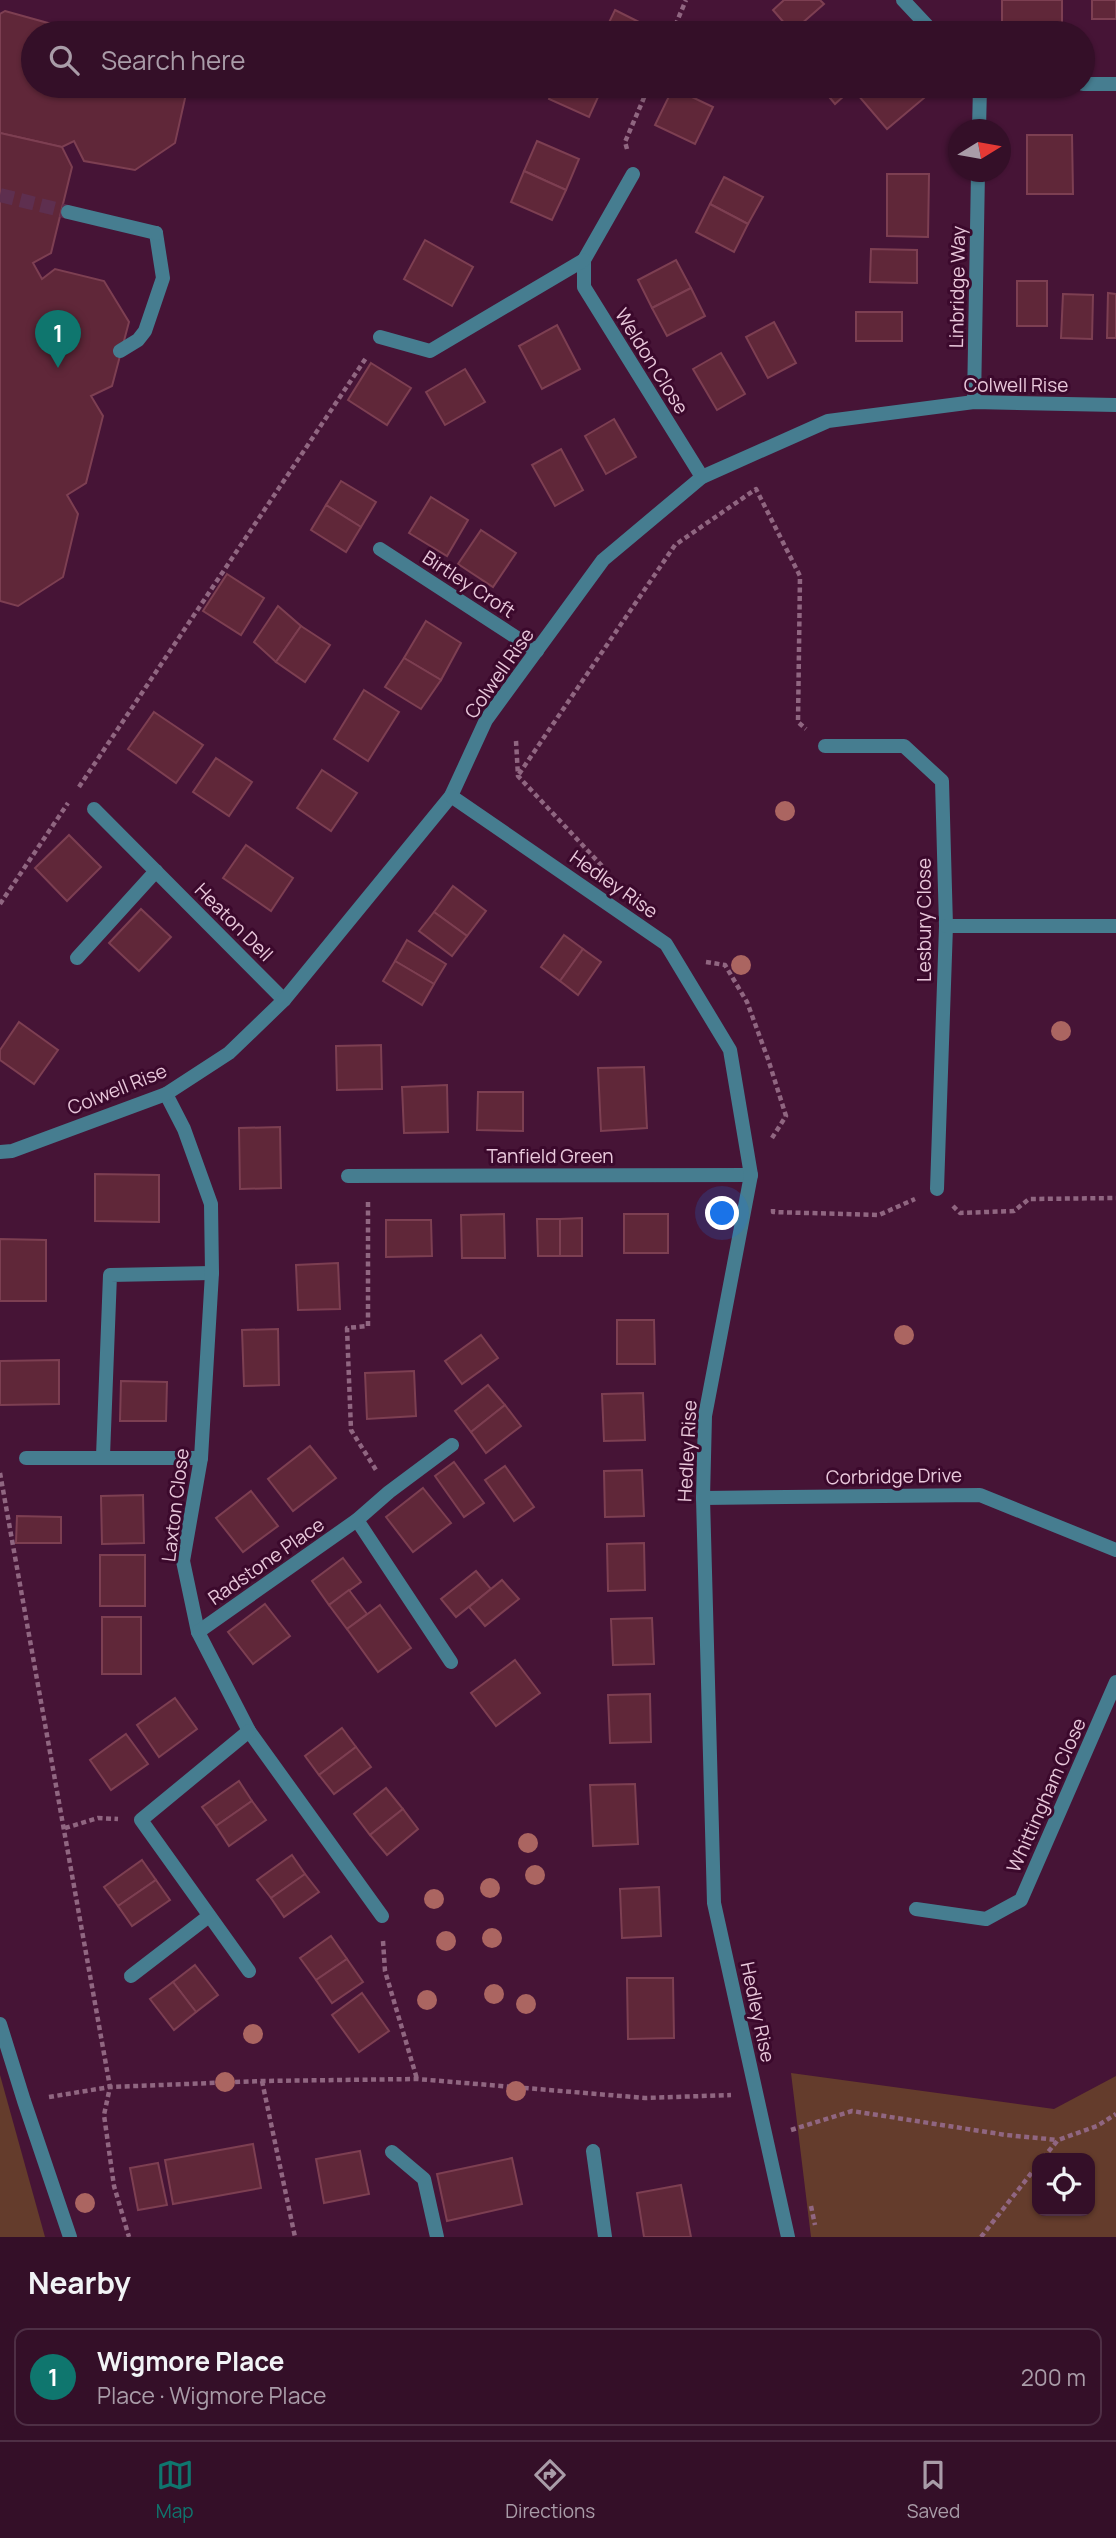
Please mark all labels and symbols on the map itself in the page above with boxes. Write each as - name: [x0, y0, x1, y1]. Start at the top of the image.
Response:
- north arrow: [948, 119, 1011, 182]
- street label: Linbridge Way: [943, 226, 971, 348]
- street label: Weldon Close: [609, 303, 695, 419]
- pin: 1: [35, 310, 81, 368]
- street label: Colwell Rise: [964, 372, 1068, 398]
- street label: Birtley Croft: [418, 544, 520, 624]
- street label: Colwell Rise: [458, 623, 540, 723]
- street label: Hedley Rise: [565, 844, 663, 924]
- street label: Lesbury Close: [911, 858, 937, 982]
- street label: Heaton Dell: [189, 877, 279, 967]
- street label: Colwell Rise: [64, 1057, 170, 1121]
- street label: Tanfield Green: [486, 1143, 614, 1169]
- your location: [705, 1196, 739, 1230]
- street label: Hedley Rise: [671, 1399, 703, 1503]
- street label: Laxton Close: [155, 1447, 195, 1563]
- street label: Corbridge Drive: [826, 1462, 962, 1490]
- street label: Radstone Place: [203, 1511, 329, 1611]
- street label: Whittingham Close: [1000, 1714, 1092, 1876]
- street label: Hedley Rise: [735, 1959, 781, 2065]

